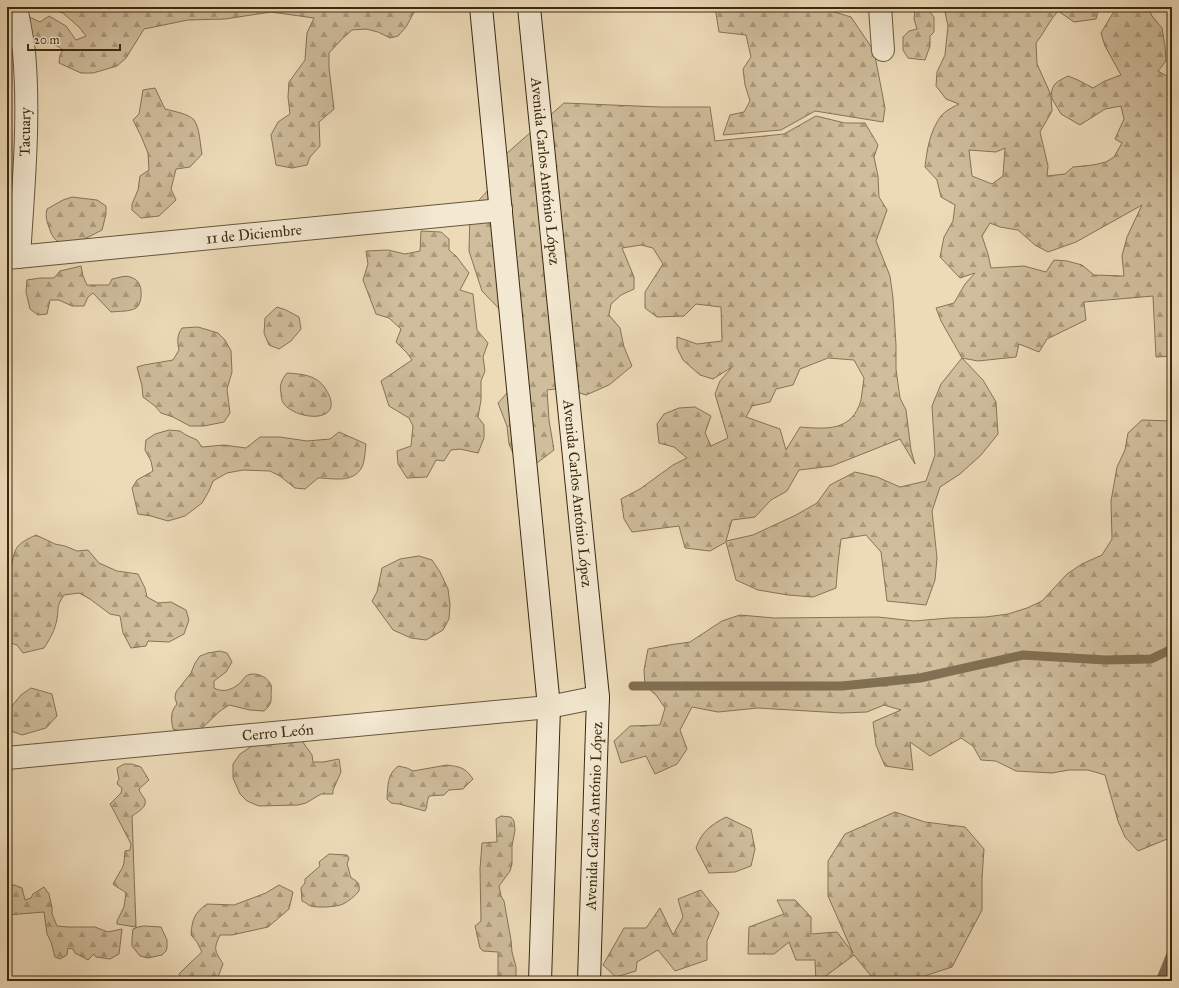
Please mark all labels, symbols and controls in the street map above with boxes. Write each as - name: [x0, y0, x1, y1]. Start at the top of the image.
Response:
- scale bar: [28, 26, 120, 52]
- text: 20 m: [34, 33, 60, 47]
- street label: Avenida Carlos António López: [527, 76, 564, 266]
- street label: Tacuary: [16, 106, 34, 157]
- street label: 11 de Diciembre: [205, 220, 303, 248]
- street label: Avenida Carlos António López: [559, 398, 596, 588]
- street label: Cerro León: [241, 720, 314, 745]
- street label: Avenida Carlos António López: [582, 722, 606, 911]

